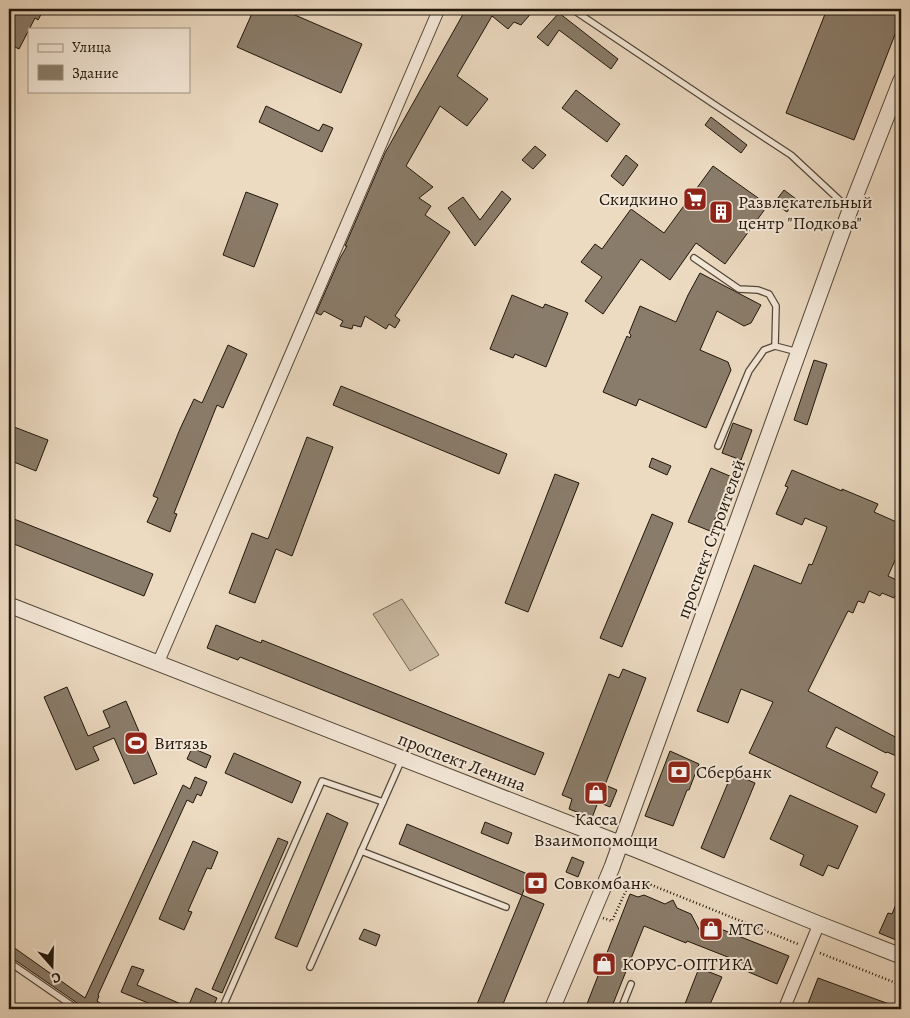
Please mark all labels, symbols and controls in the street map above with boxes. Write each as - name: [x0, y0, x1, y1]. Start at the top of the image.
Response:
- legend: [28, 28, 190, 92]
- text: Улица: [72, 37, 111, 57]
- text: Здание: [72, 63, 119, 83]
- supermarket icon: Скидкино: [682, 186, 708, 212]
- place label: Скидкино: [599, 187, 678, 211]
- place label: Развлекательный центр "Подкова": [738, 190, 873, 235]
- building icon: Развлекательный центр "Подкова": [708, 199, 734, 225]
- street label: проспект Строителей: [671, 456, 751, 622]
- street label: проспект Ленина: [395, 727, 530, 798]
- sports icon: Витязь: [123, 730, 149, 756]
- place label: Витязь: [154, 731, 208, 755]
- bank icon: Сбербанк: [666, 759, 692, 785]
- place label: Сбербанк: [696, 760, 772, 784]
- shop icon: Касса Взаимопомощи: [583, 780, 609, 806]
- place label: Касса Взаимопомощи: [534, 807, 658, 852]
- bank icon: Совкомбанк: [523, 870, 549, 896]
- place label: Совкомбанк: [554, 871, 650, 895]
- shop icon: МТС: [698, 916, 724, 942]
- place label: МТС: [728, 917, 764, 941]
- north arrow: [28, 940, 78, 990]
- shop icon: КОРУС-ОПТИКА: [591, 951, 617, 977]
- place label: КОРУС-ОПТИКА: [622, 952, 753, 976]
- text: С: [49, 967, 64, 988]

